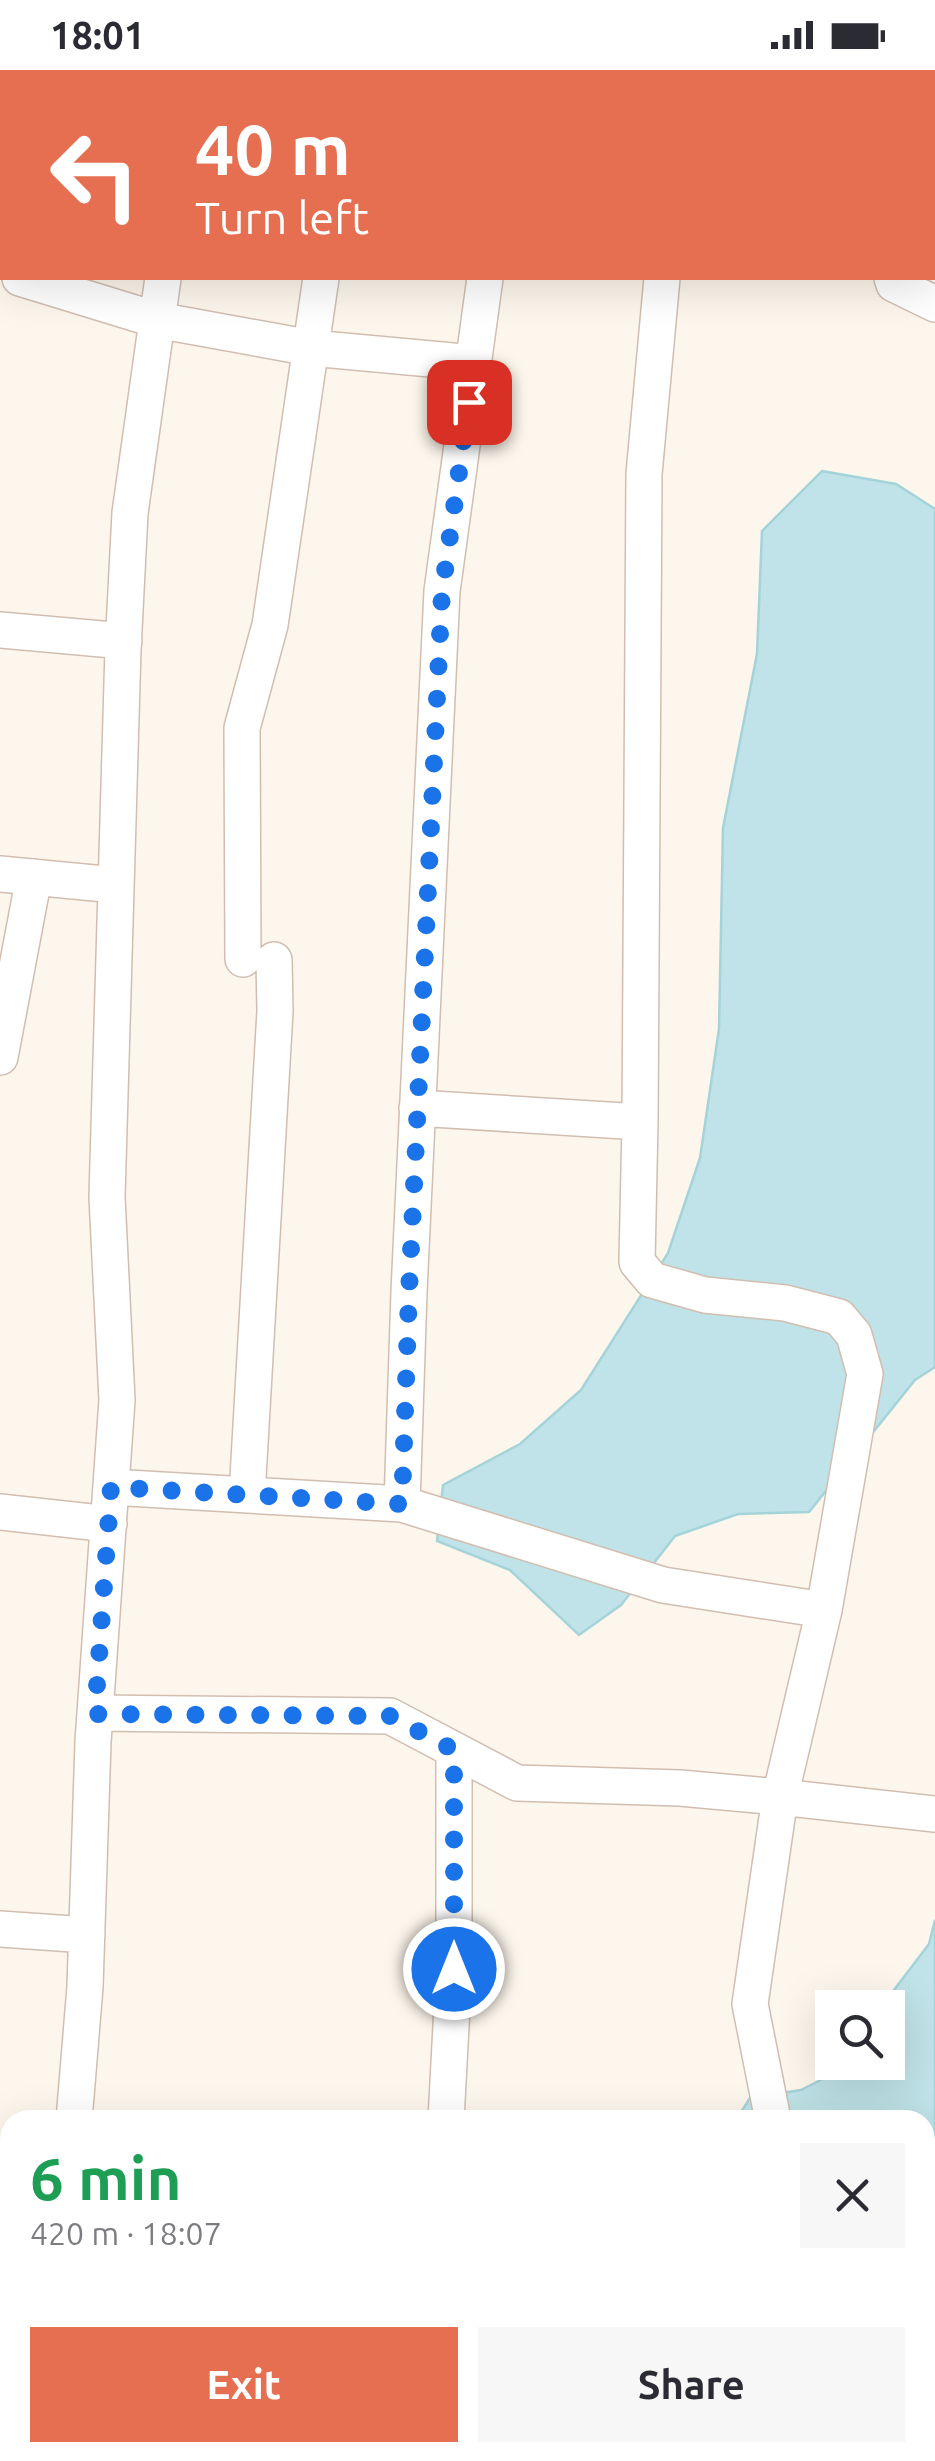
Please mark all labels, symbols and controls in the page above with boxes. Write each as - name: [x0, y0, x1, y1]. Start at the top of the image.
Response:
- text: 18:01: [50, 14, 145, 56]
- icon: left: [30, 110, 160, 240]
- text: 40 m: [195, 110, 351, 188]
- text: Turn left: [195, 192, 369, 243]
- pin: [427, 360, 512, 445]
- icon: arrive: [442, 375, 497, 430]
- position arrow: [402, 1917, 506, 2021]
- map controls: [815, 1990, 905, 2080]
- button: search: [815, 1990, 905, 2080]
- button: close: [800, 2143, 905, 2248]
- text: 6 min: [30, 2144, 182, 2211]
- text: 420 m · 18:07: [30, 2215, 222, 2251]
- button: Exit: [30, 2327, 458, 2442]
- button: Share: [478, 2327, 905, 2442]

